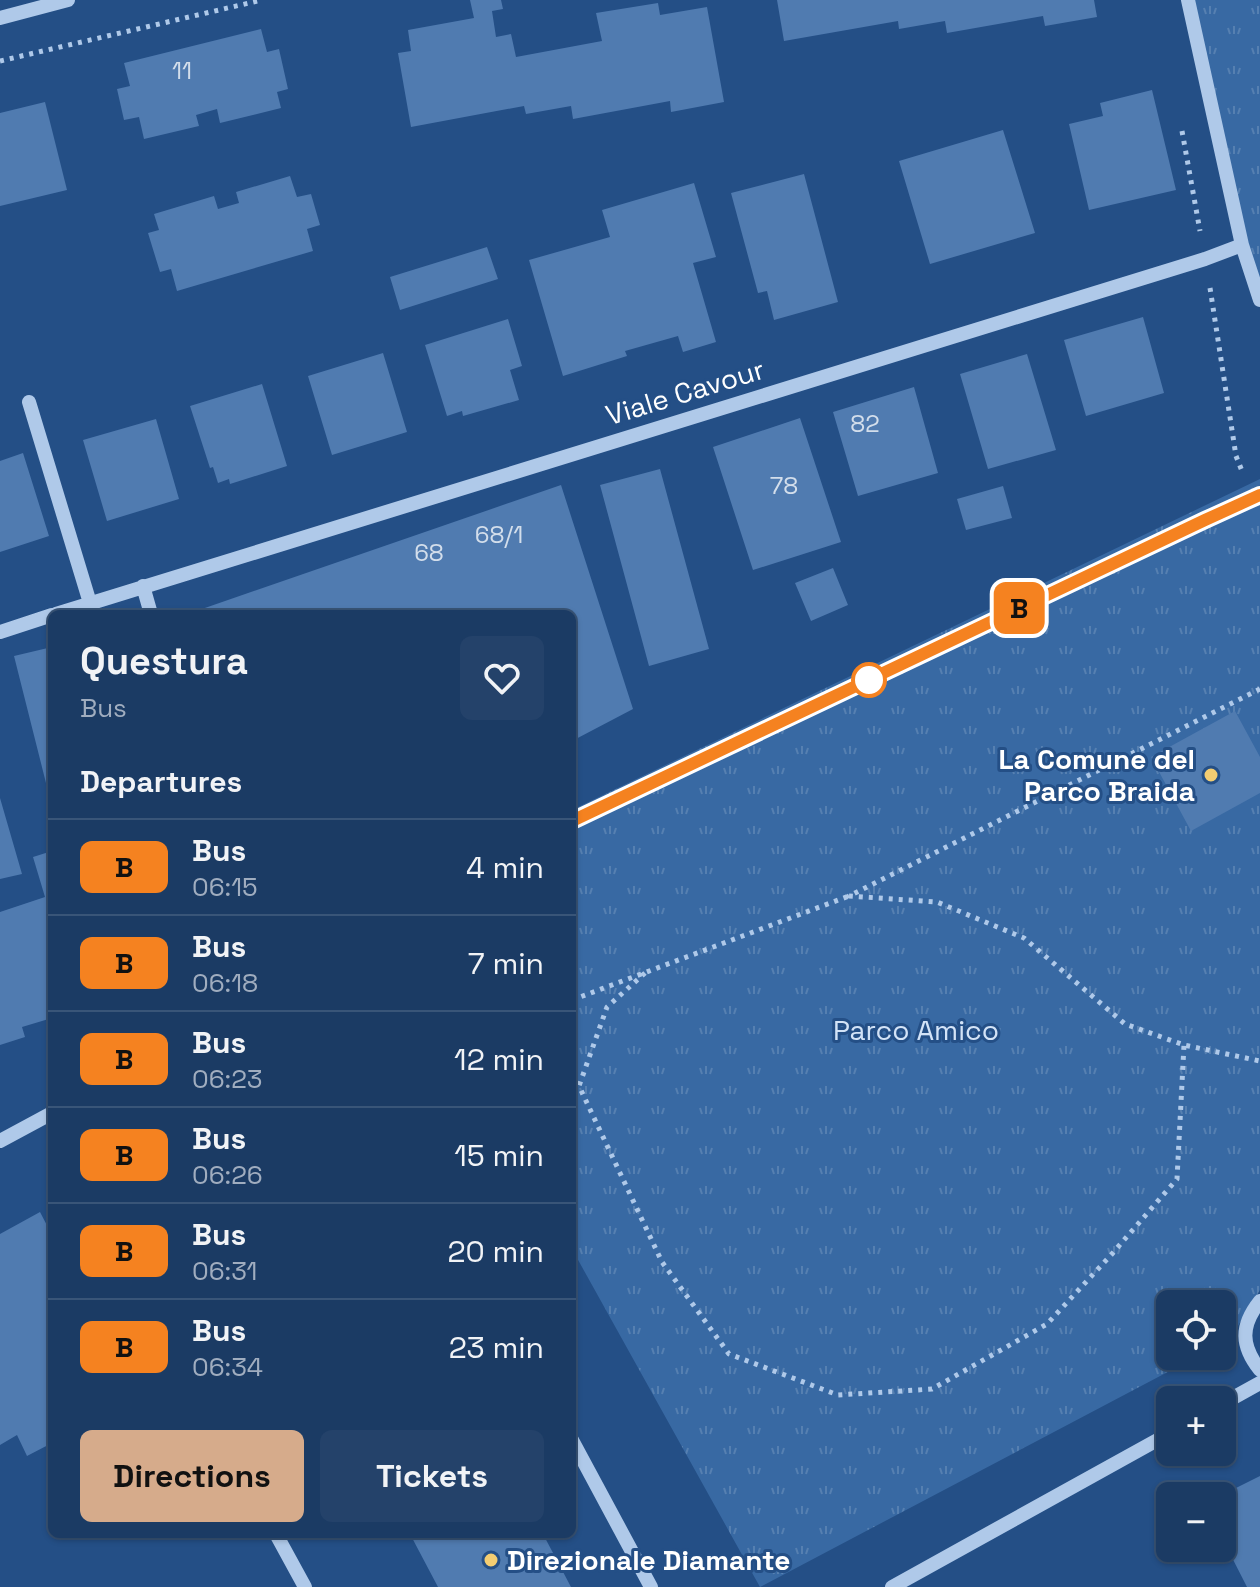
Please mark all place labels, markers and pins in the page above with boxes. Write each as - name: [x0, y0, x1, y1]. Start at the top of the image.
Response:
- unlabelled marker: [852, 663, 886, 697]
- place label: La Comune del Parco Braida: [998, 741, 1195, 809]
- marker: La Comune del Parco Braida: [1202, 766, 1220, 784]
- place label: Direzionale Diamante: [507, 1542, 791, 1578]
- marker: Direzionale Diamante: [482, 1551, 500, 1569]

